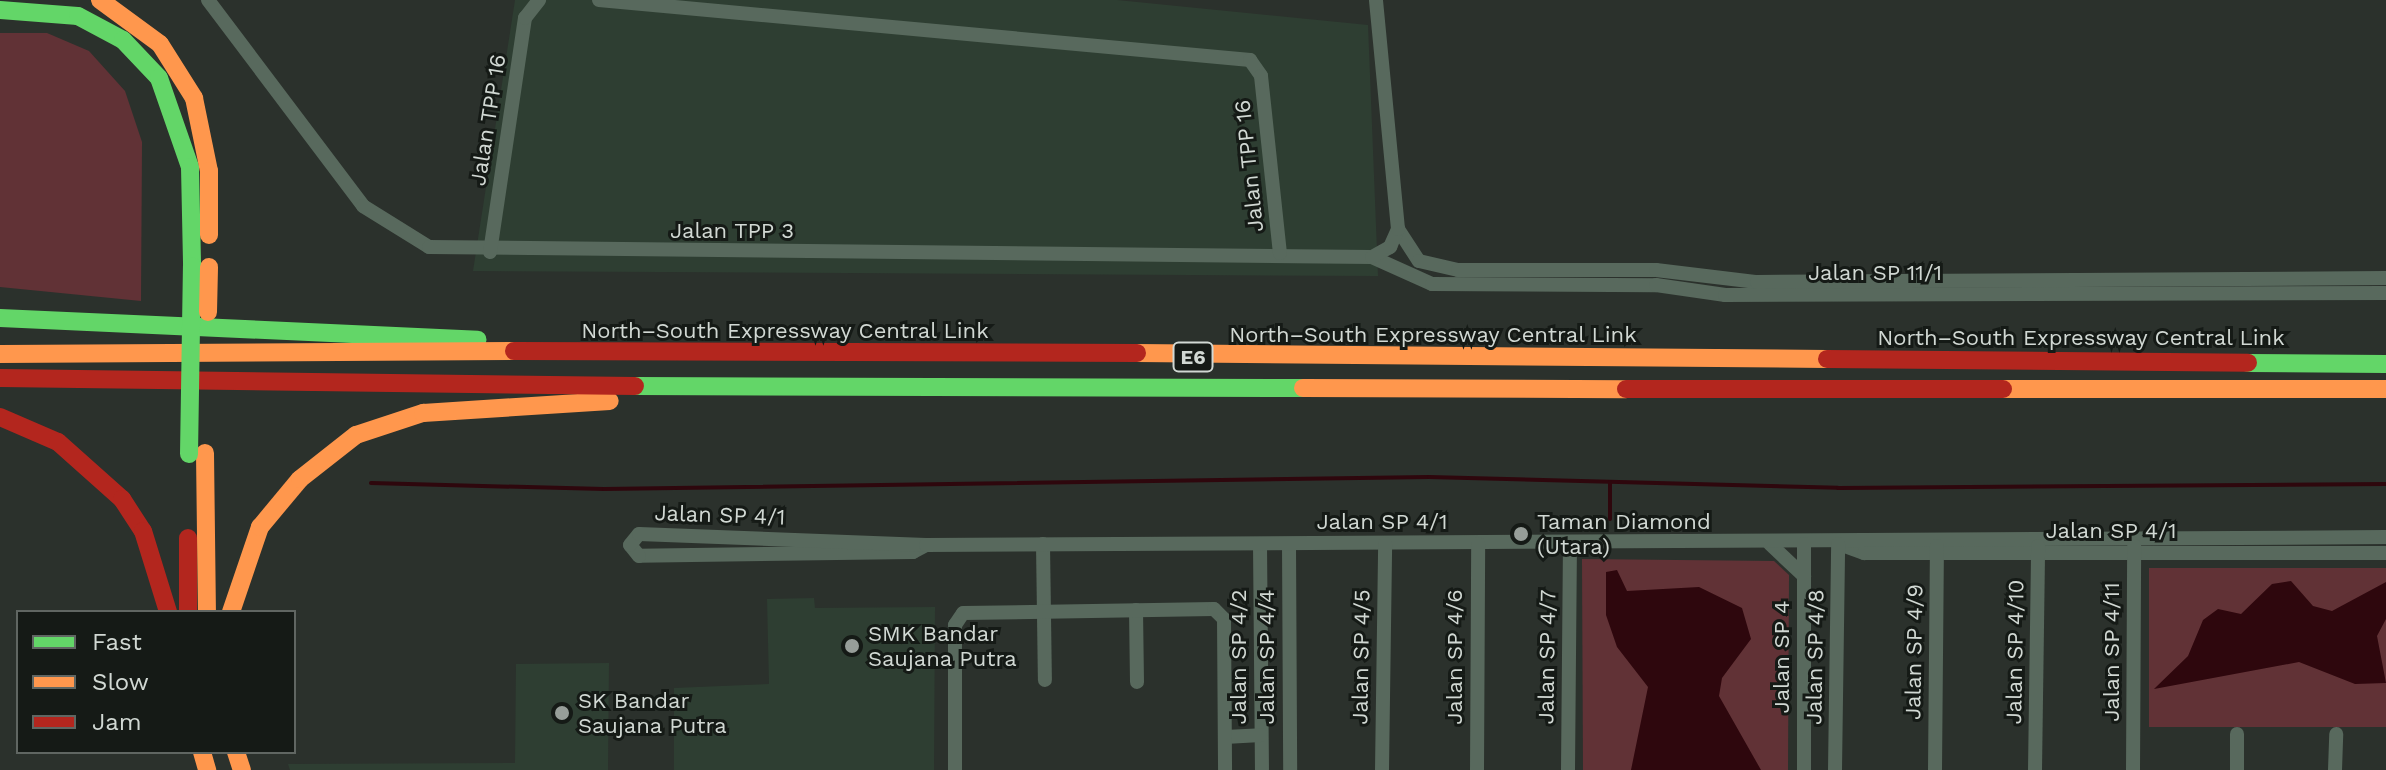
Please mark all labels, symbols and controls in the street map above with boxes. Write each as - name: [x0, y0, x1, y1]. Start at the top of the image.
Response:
- street label: Jalan TPP 16: [464, 52, 512, 188]
- street label: Jalan TPP 16: [1229, 98, 1269, 234]
- street label: Jalan TPP 3: [669, 218, 795, 244]
- street label: Jalan SP 11/1: [1807, 260, 1943, 286]
- street label: North–South Expressway Central Link: [581, 318, 989, 344]
- street label: North–South Expressway Central Link: [1229, 322, 1637, 348]
- street label: North–South Expressway Central Link: [1877, 325, 2285, 351]
- road number: E6: [1171, 341, 1215, 373]
- street label: Jalan SP 4/1: [654, 500, 786, 530]
- place label: Taman Diamond (Utara): [1537, 508, 1711, 560]
- street label: Jalan SP 4/1: [1316, 509, 1448, 535]
- street label: Jalan SP 4/1: [2045, 518, 2177, 544]
- marker: Taman Diamond (Utara): [1512, 525, 1530, 543]
- street label: Jalan SP 4/10: [2001, 579, 2029, 725]
- street label: Jalan SP 4/11: [2099, 582, 2125, 722]
- street label: Jalan SP 4/9: [1900, 584, 1928, 720]
- street label: Jalan SP 4/2: [1226, 589, 1252, 725]
- street label: Jalan SP 4/4: [1254, 589, 1280, 725]
- street label: Jalan SP 4/5: [1347, 589, 1375, 725]
- street label: Jalan SP 4/6: [1442, 589, 1468, 725]
- street label: Jalan SP 4/7: [1533, 589, 1561, 725]
- street label: Jalan SP 4/8: [1801, 589, 1829, 725]
- street label: Jalan SP 4: [1769, 600, 1795, 714]
- legend: [16, 610, 296, 754]
- place label: SMK Bandar Saujana Putra: [868, 620, 1017, 672]
- text: Fast: [92, 628, 142, 656]
- marker: SMK Bandar Saujana Putra: [843, 637, 861, 655]
- text: Slow: [92, 668, 149, 696]
- place label: SK Bandar Saujana Putra: [578, 687, 727, 738]
- marker: SK Bandar Saujana Putra: [553, 704, 571, 722]
- text: Jam: [92, 708, 142, 736]

